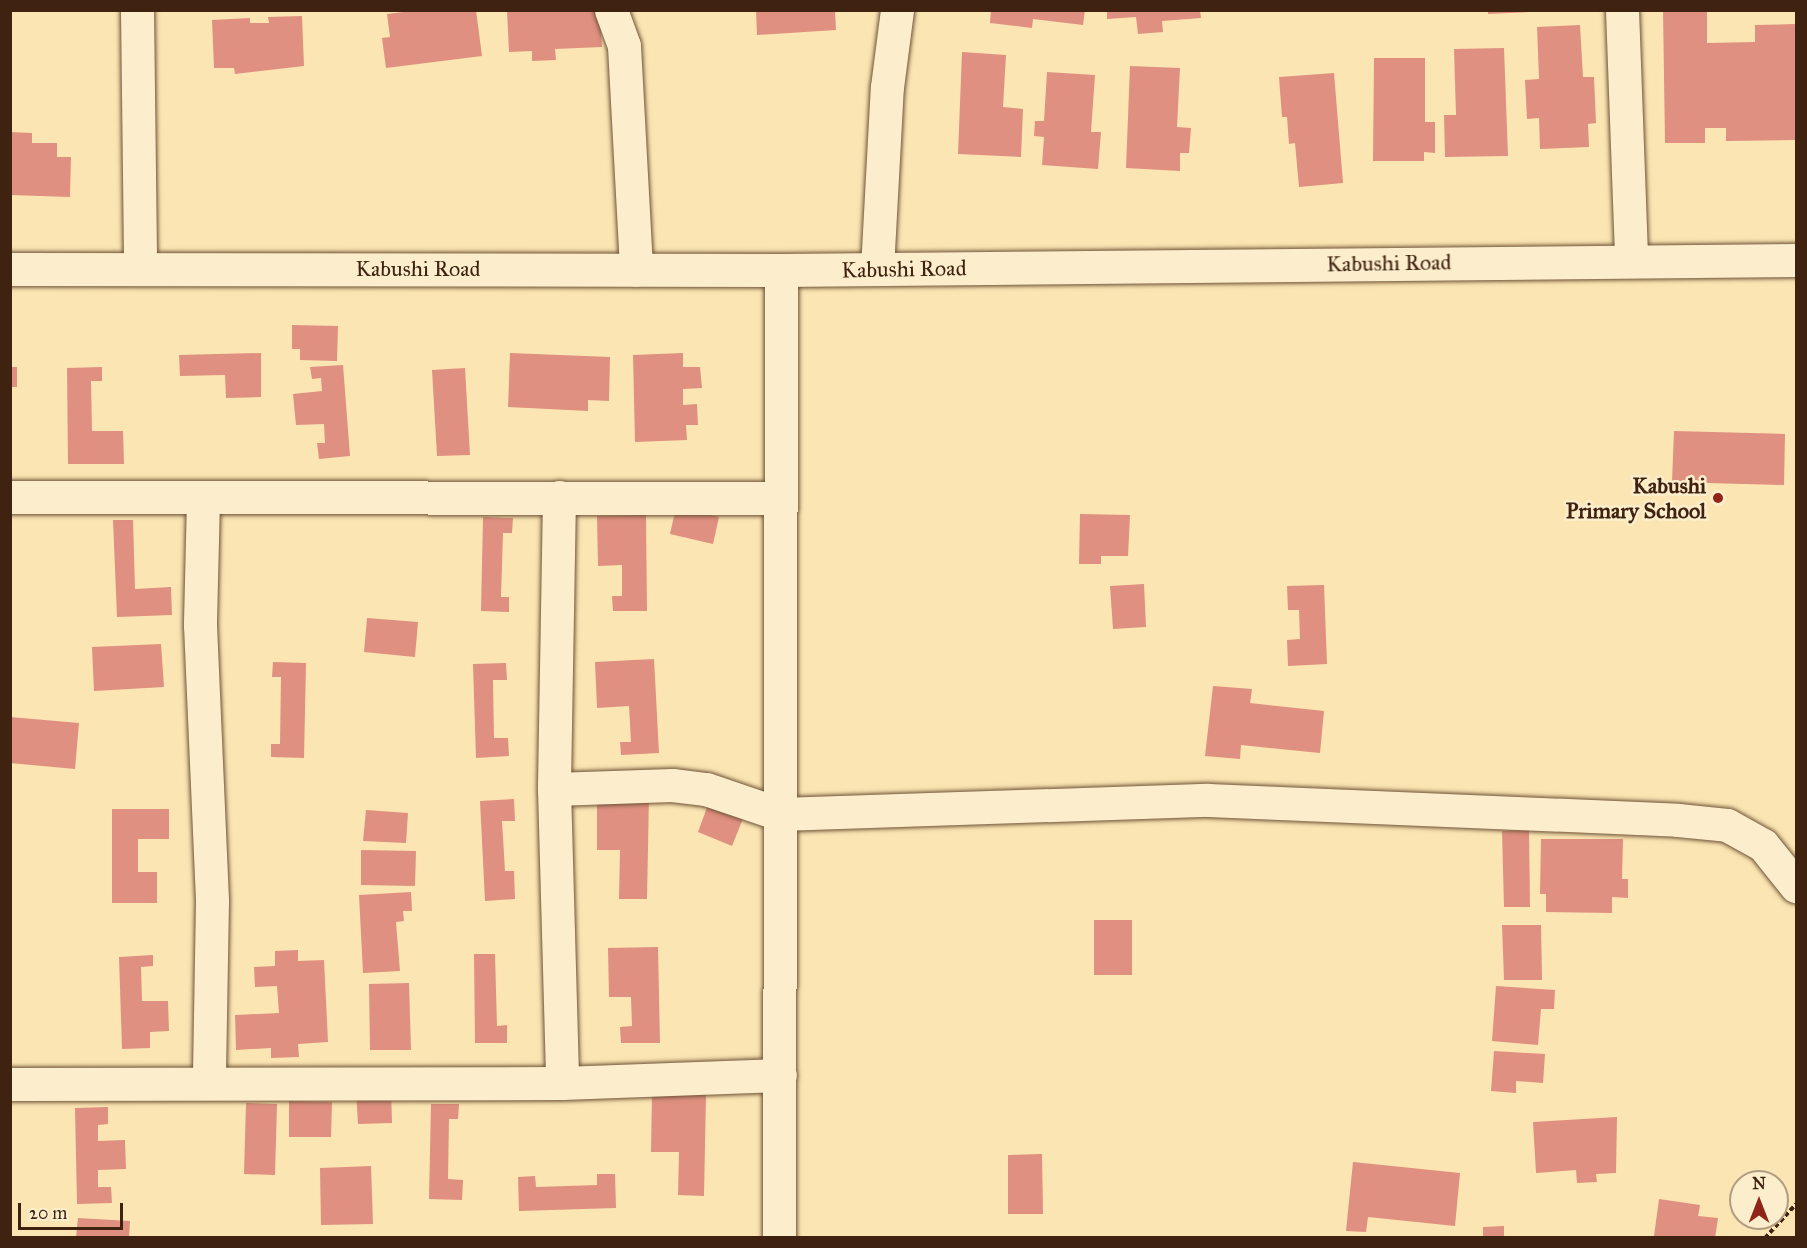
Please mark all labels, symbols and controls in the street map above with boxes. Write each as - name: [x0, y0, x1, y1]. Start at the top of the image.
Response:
- street label: Kabushi Road: [1326, 249, 1452, 277]
- street label: Kabushi Road: [841, 255, 967, 283]
- street label: Kabushi Road: [355, 256, 481, 282]
- place label: Kabushi Primary School: [1566, 472, 1706, 524]
- marker: Kabushi Primary School: [1711, 491, 1725, 505]
- north arrow: [1729, 1170, 1789, 1230]
- text: N: [1752, 1174, 1766, 1193]
- scale bar: [21, 1191, 126, 1229]
- text: 20 m: [29, 1202, 67, 1224]

